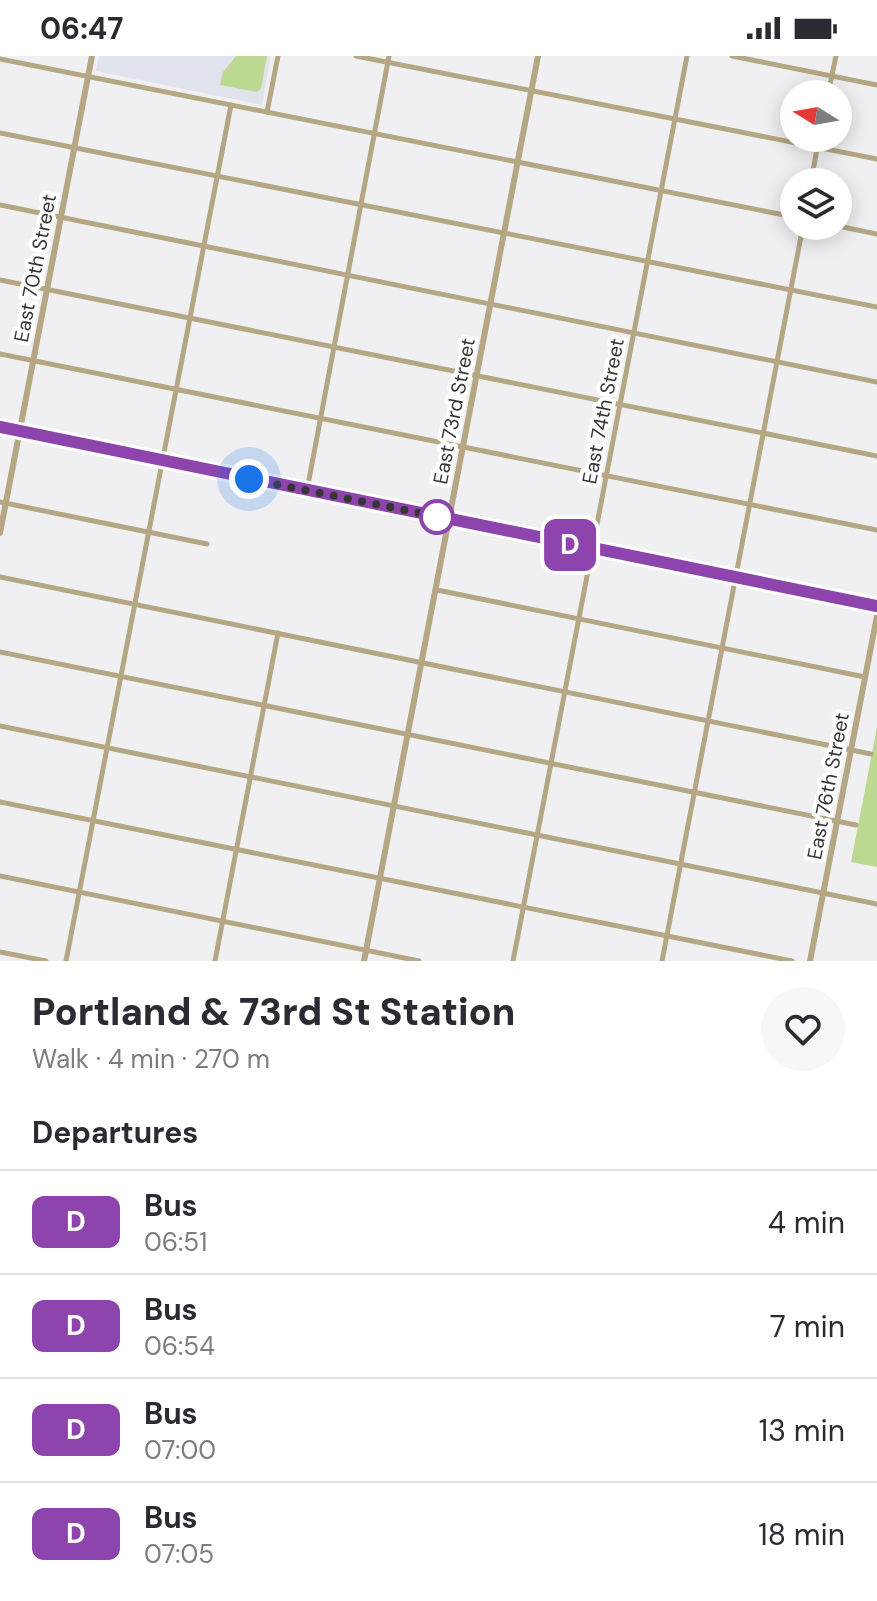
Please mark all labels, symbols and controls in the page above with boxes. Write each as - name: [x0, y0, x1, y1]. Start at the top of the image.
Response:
- text: 06:47: [40, 9, 123, 48]
- north arrow: [780, 80, 852, 152]
- map controls: [780, 80, 852, 240]
- button: layers: [780, 168, 852, 240]
- street label: East 70th Street: [8, 192, 62, 344]
- street label: East 73rd Street: [427, 335, 481, 486]
- street label: East 74th Street: [576, 336, 630, 486]
- your location: [229, 459, 269, 499]
- unlabelled marker: [420, 500, 454, 534]
- line badge: D: [544, 519, 596, 571]
- text: D: [560, 526, 580, 563]
- street label: East 76th Street: [801, 710, 855, 862]
- text: Portland & 73rd St Station: [32, 987, 515, 1037]
- button: heart: [761, 987, 845, 1071]
- text: Walk · 4 min · 270 m: [32, 1042, 270, 1076]
- text: Departures: [32, 1113, 198, 1152]
- text: Bus: [144, 1186, 198, 1225]
- text: D: [66, 1203, 86, 1240]
- text: 4 min: [768, 1203, 845, 1242]
- text: 06:51: [144, 1225, 207, 1259]
- text: Bus: [144, 1290, 198, 1329]
- text: D: [66, 1307, 86, 1344]
- text: 7 min: [770, 1307, 845, 1346]
- text: 06:54: [144, 1329, 215, 1363]
- text: Bus: [144, 1394, 198, 1433]
- text: D: [66, 1411, 86, 1448]
- text: 13 min: [759, 1411, 845, 1450]
- text: 07:00: [144, 1433, 216, 1467]
- text: Bus: [144, 1498, 198, 1537]
- text: D: [66, 1515, 86, 1552]
- text: 18 min: [758, 1515, 845, 1554]
- text: 07:05: [144, 1537, 214, 1571]

